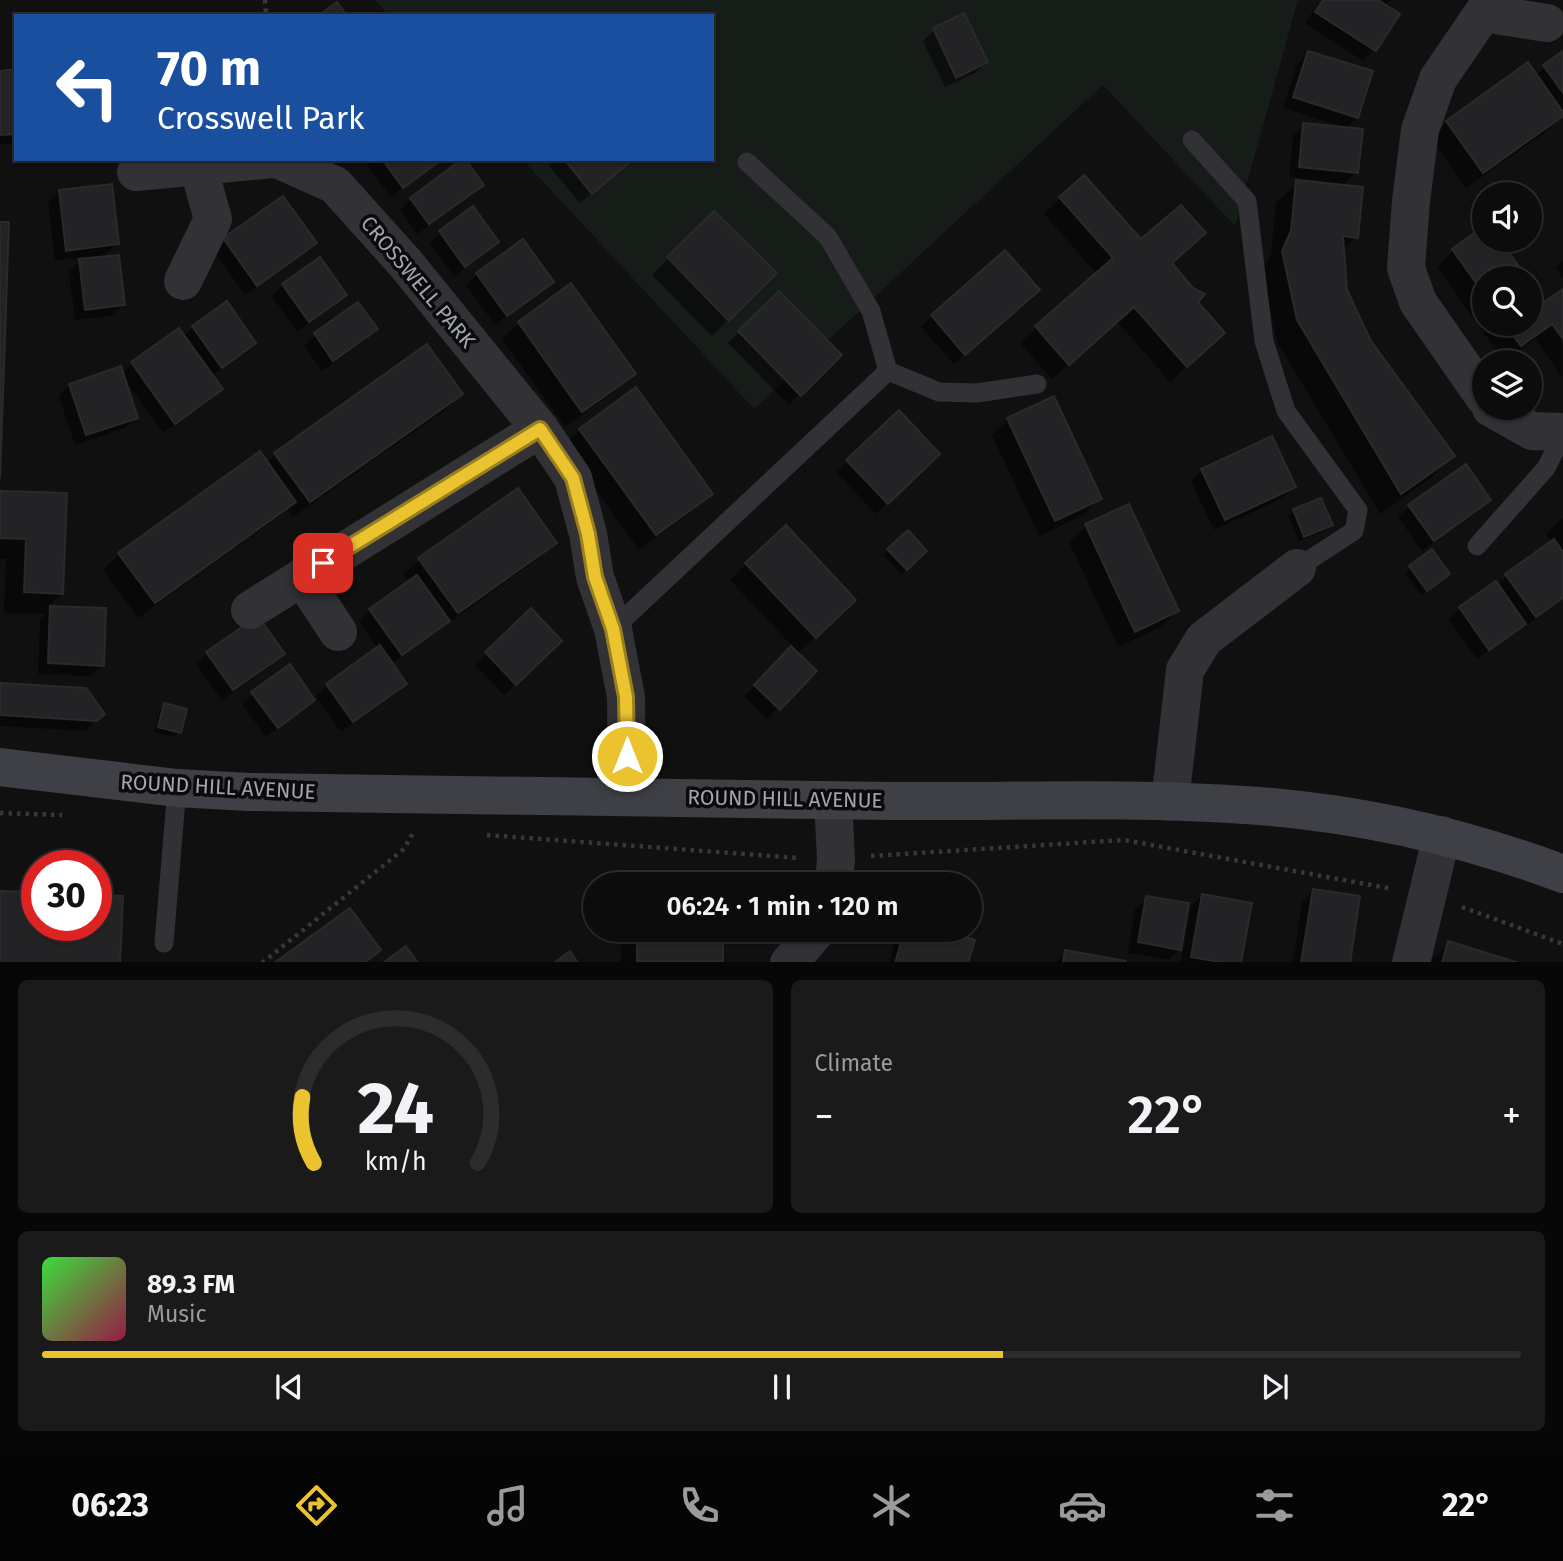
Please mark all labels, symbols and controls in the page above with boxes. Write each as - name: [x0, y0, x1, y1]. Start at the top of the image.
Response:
- text: 70 m: [157, 39, 261, 98]
- icon: left: [42, 42, 133, 133]
- text: Crosswell Park: [157, 99, 364, 137]
- map controls: [1472, 182, 1542, 420]
- button: sound: [1472, 182, 1542, 252]
- street label: CROSSWELL PARK: [355, 211, 481, 354]
- button: search: [1472, 266, 1542, 336]
- button: layers: [1472, 350, 1542, 420]
- pin: [293, 533, 353, 593]
- icon: arrive: [304, 544, 342, 582]
- position arrow: [590, 719, 664, 793]
- street label: ROUND HILL AVENUE: [120, 769, 316, 805]
- street label: ROUND HILL AVENUE: [687, 784, 883, 814]
- speed limit sign: 30: [21, 850, 112, 941]
- text: 06:24 · 1 min · 120 m: [667, 891, 898, 922]
- text: Climate: [815, 1049, 893, 1077]
- text: 24: [357, 1065, 434, 1152]
- text: 22°: [1128, 1084, 1208, 1147]
- text: −: [815, 1093, 834, 1139]
- text: +: [1502, 1093, 1521, 1139]
- text: km/h: [364, 1146, 426, 1176]
- text: 89.3 FM: [147, 1269, 235, 1300]
- text: Music: [147, 1300, 207, 1328]
- icon: previous: [270, 1368, 308, 1406]
- icon: pause: [763, 1368, 801, 1406]
- icon: next: [1256, 1368, 1294, 1406]
- icon: directions: [292, 1481, 341, 1530]
- icon: music: [483, 1481, 532, 1530]
- icon: phone: [675, 1481, 724, 1530]
- icon: climate: [867, 1481, 916, 1530]
- icon: car: [1058, 1481, 1107, 1530]
- icon: filters: [1250, 1481, 1299, 1530]
- text: 06:23: [71, 1486, 149, 1524]
- text: 22°: [1442, 1486, 1492, 1524]

